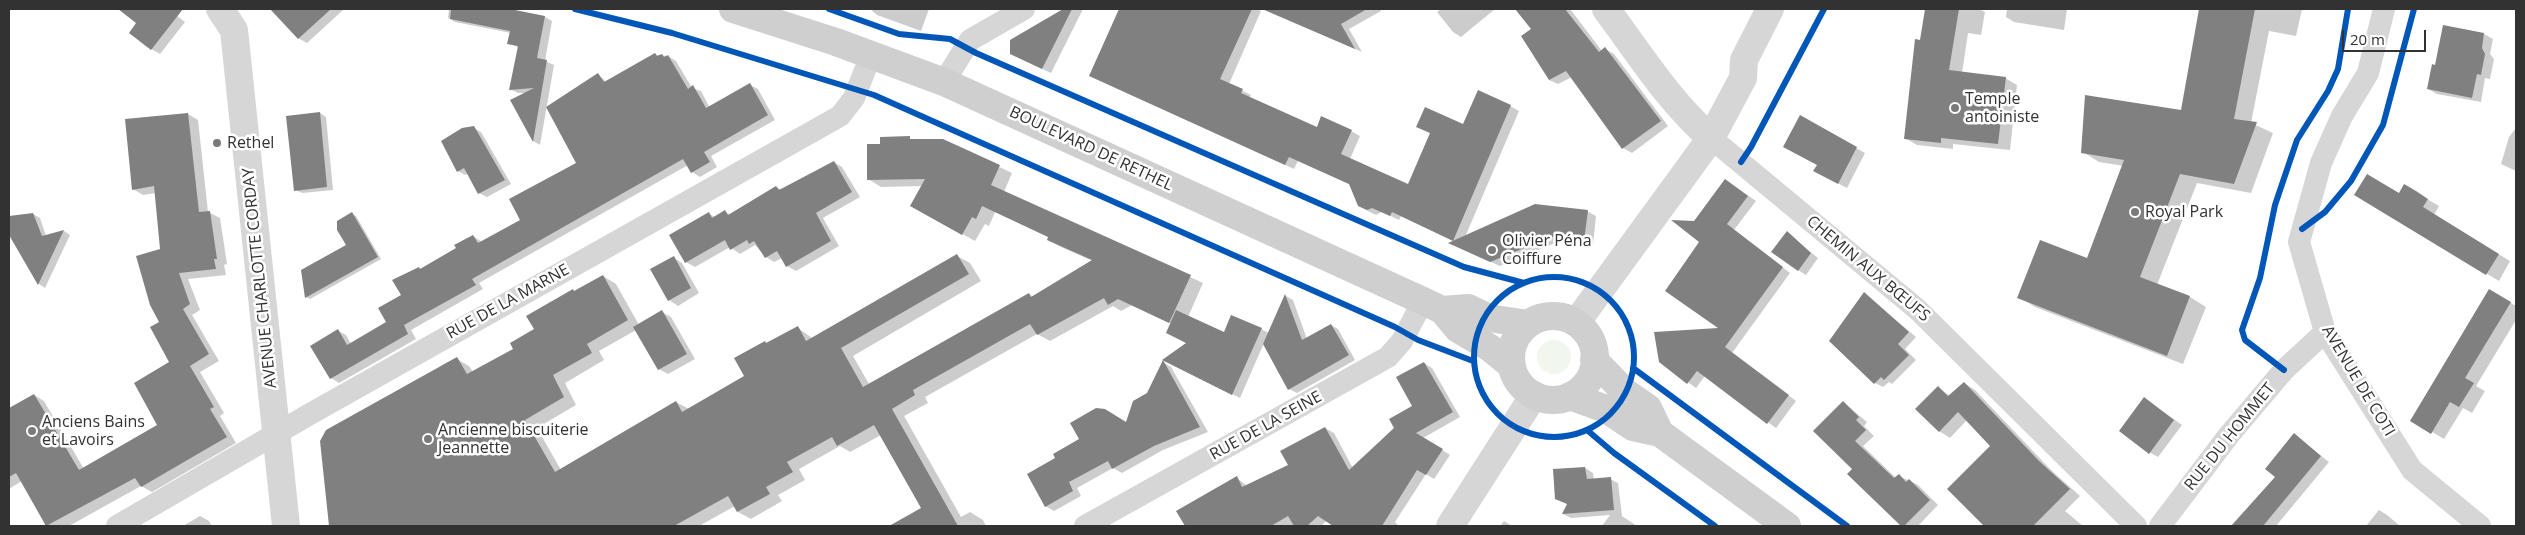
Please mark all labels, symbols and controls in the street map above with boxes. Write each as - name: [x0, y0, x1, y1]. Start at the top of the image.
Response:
- scale bar: [2345, 20, 2429, 52]
- text: 20 m: [2350, 29, 2385, 49]
- place label: Temple antoiniste: [1965, 89, 2039, 127]
- marker: Temple antoiniste: [1949, 102, 1961, 114]
- street label: BOULEVARD DE RETHEL: [1006, 103, 1176, 195]
- place label: Rethel: [227, 133, 274, 153]
- marker: Rethel: [211, 137, 223, 149]
- street label: AVENUE CHARLOTTE CORDAY: [239, 167, 281, 389]
- place label: Royal Park: [2145, 202, 2223, 222]
- marker: Royal Park: [2129, 206, 2141, 218]
- street label: CHEMIN AUX BŒUFS: [1803, 212, 1933, 326]
- place label: Olivier Péna Coiffure: [1502, 231, 1592, 269]
- marker: Olivier Péna Coiffure: [1486, 244, 1498, 256]
- street label: RUE DE LA MARNE: [443, 260, 573, 344]
- street label: AVENUE DE COTI: [2317, 322, 2399, 440]
- street label: RUE DU HOMMET: [2181, 379, 2279, 495]
- street label: RUE DE LA SEINE: [1207, 387, 1325, 465]
- place label: Anciens Bains et Lavoirs: [42, 412, 145, 450]
- place label: Ancienne biscuiterie Jeannette: [438, 420, 589, 458]
- marker: Anciens Bains et Lavoirs: [26, 425, 38, 437]
- marker: Ancienne biscuiterie Jeannette: [422, 433, 434, 445]

